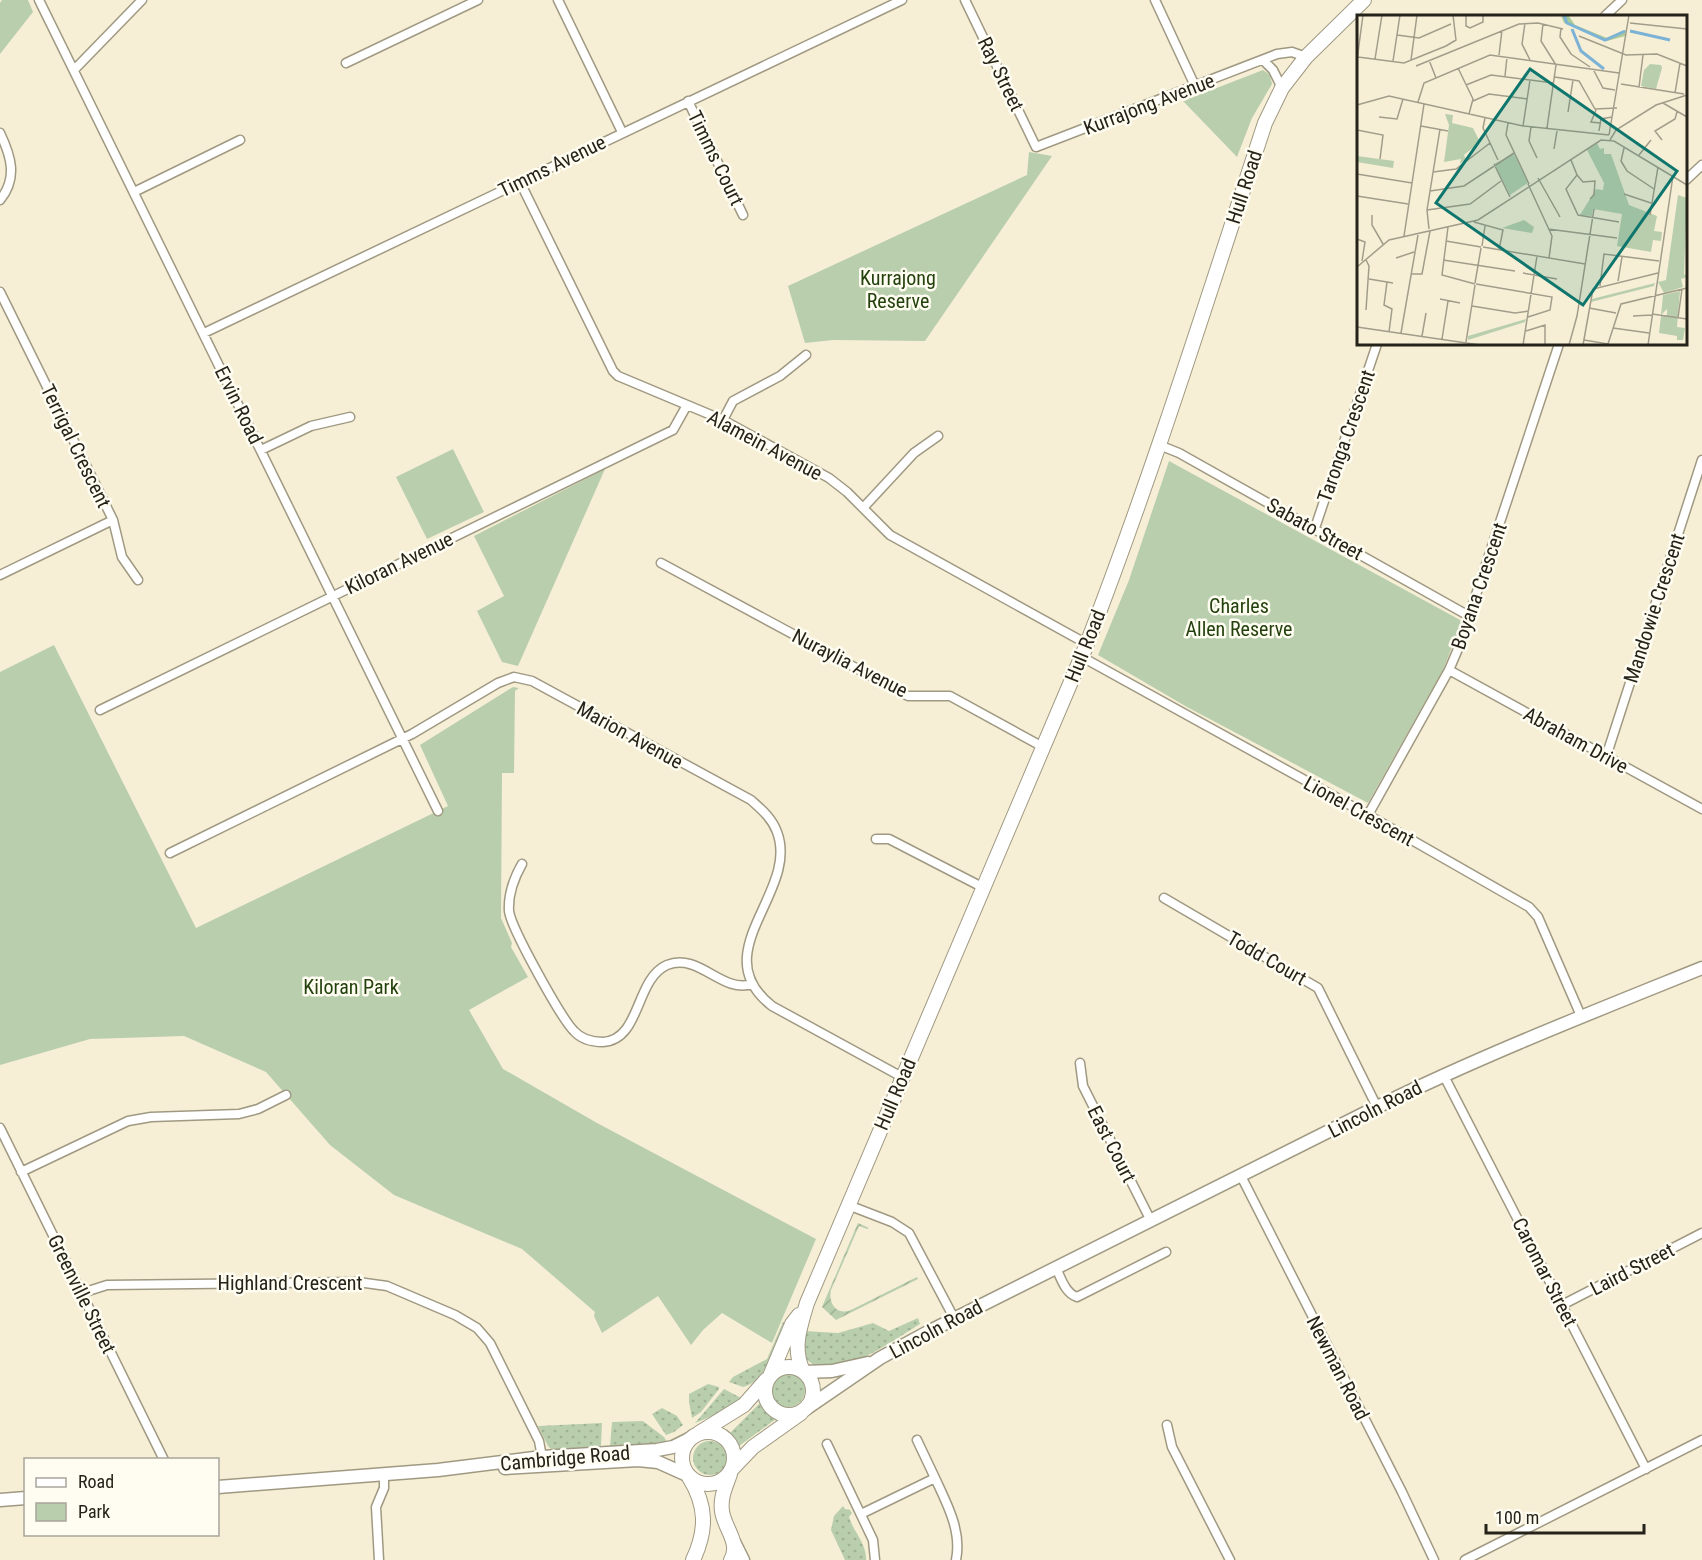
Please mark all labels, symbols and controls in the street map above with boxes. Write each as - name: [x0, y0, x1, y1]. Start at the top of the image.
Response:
- inset map: [1357, 15, 1687, 345]
- street label: Ray Street: [973, 33, 1029, 115]
- street label: Kurrajong Avenue: [1080, 68, 1218, 140]
- street label: Timms Court: [683, 107, 749, 209]
- street label: Timms Avenue: [494, 130, 610, 202]
- street label: Hull Road: [1221, 147, 1267, 227]
- park label: Kurrajong Reserve: [860, 266, 936, 313]
- street label: Ervin Road: [210, 362, 268, 448]
- street label: Taronga Crescent: [1312, 367, 1380, 505]
- street label: Terrigal Crescent: [36, 380, 116, 512]
- street label: Alamein Avenue: [703, 405, 827, 485]
- street label: Sabato Street: [1263, 493, 1368, 565]
- street label: Boyana Crescent: [1446, 519, 1512, 653]
- street label: Kiloran Avenue: [341, 527, 457, 599]
- street label: Mandowie Crescent: [1619, 530, 1690, 686]
- park label: Charles Allen Reserve: [1186, 594, 1292, 641]
- street label: Hull Road: [1060, 606, 1110, 686]
- street label: Nuraylia Avenue: [788, 624, 912, 702]
- street label: Marion Avenue: [573, 696, 687, 774]
- street label: Abraham Drive: [1520, 702, 1632, 778]
- street label: Lionel Crescent: [1300, 771, 1418, 851]
- street label: Todd Court: [1223, 926, 1311, 990]
- park label: Kiloran Park: [303, 975, 399, 999]
- street label: Hull Road: [869, 1054, 921, 1134]
- street label: Lincoln Road: [1324, 1075, 1426, 1143]
- street label: East Court: [1083, 1102, 1141, 1186]
- street label: Caromar Street: [1507, 1214, 1583, 1331]
- street label: Greenville Street: [43, 1231, 121, 1357]
- street label: Laird Street: [1586, 1238, 1678, 1300]
- street label: Highland Crescent: [218, 1271, 363, 1295]
- street label: Lincoln Road: [885, 1294, 987, 1364]
- street label: Newman Road: [1301, 1312, 1375, 1424]
- street label: Cambridge Road: [499, 1440, 631, 1476]
- legend: [24, 1458, 219, 1536]
- text: Road: [78, 1471, 114, 1492]
- scale bar: [1486, 1497, 1644, 1535]
- text: Park: [78, 1501, 110, 1522]
- text: 100 m: [1495, 1507, 1539, 1528]

